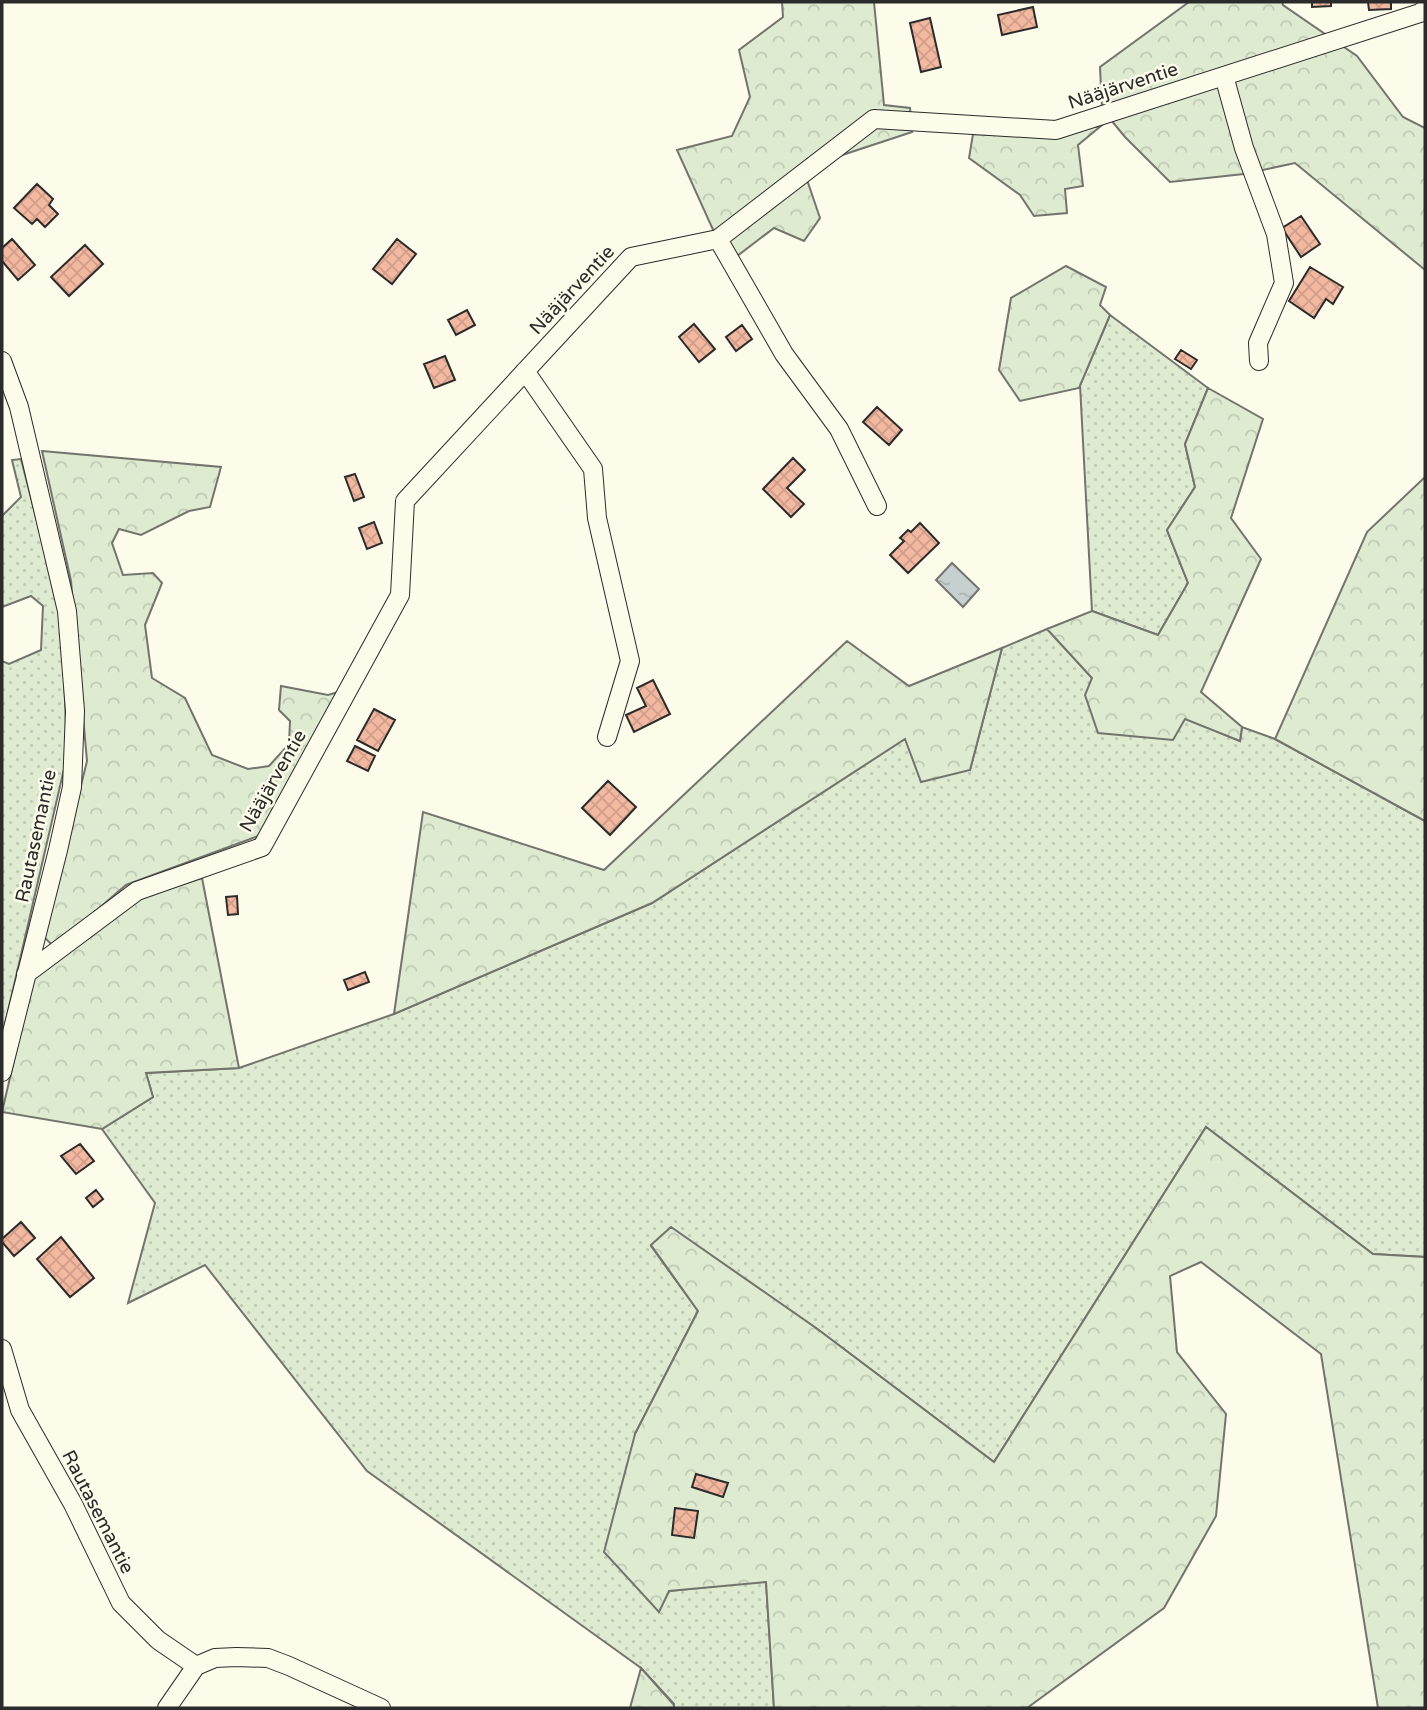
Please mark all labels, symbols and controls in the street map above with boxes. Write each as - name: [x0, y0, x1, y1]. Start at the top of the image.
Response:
- street label: Nääjärventie: [1065, 58, 1181, 114]
- street label: Nääjärventie: [525, 241, 619, 339]
- street label: Nääjärventie: [235, 726, 311, 836]
- street label: Rautasemantie: [11, 767, 61, 905]
- street label: Rautasemantie: [57, 1447, 139, 1577]

